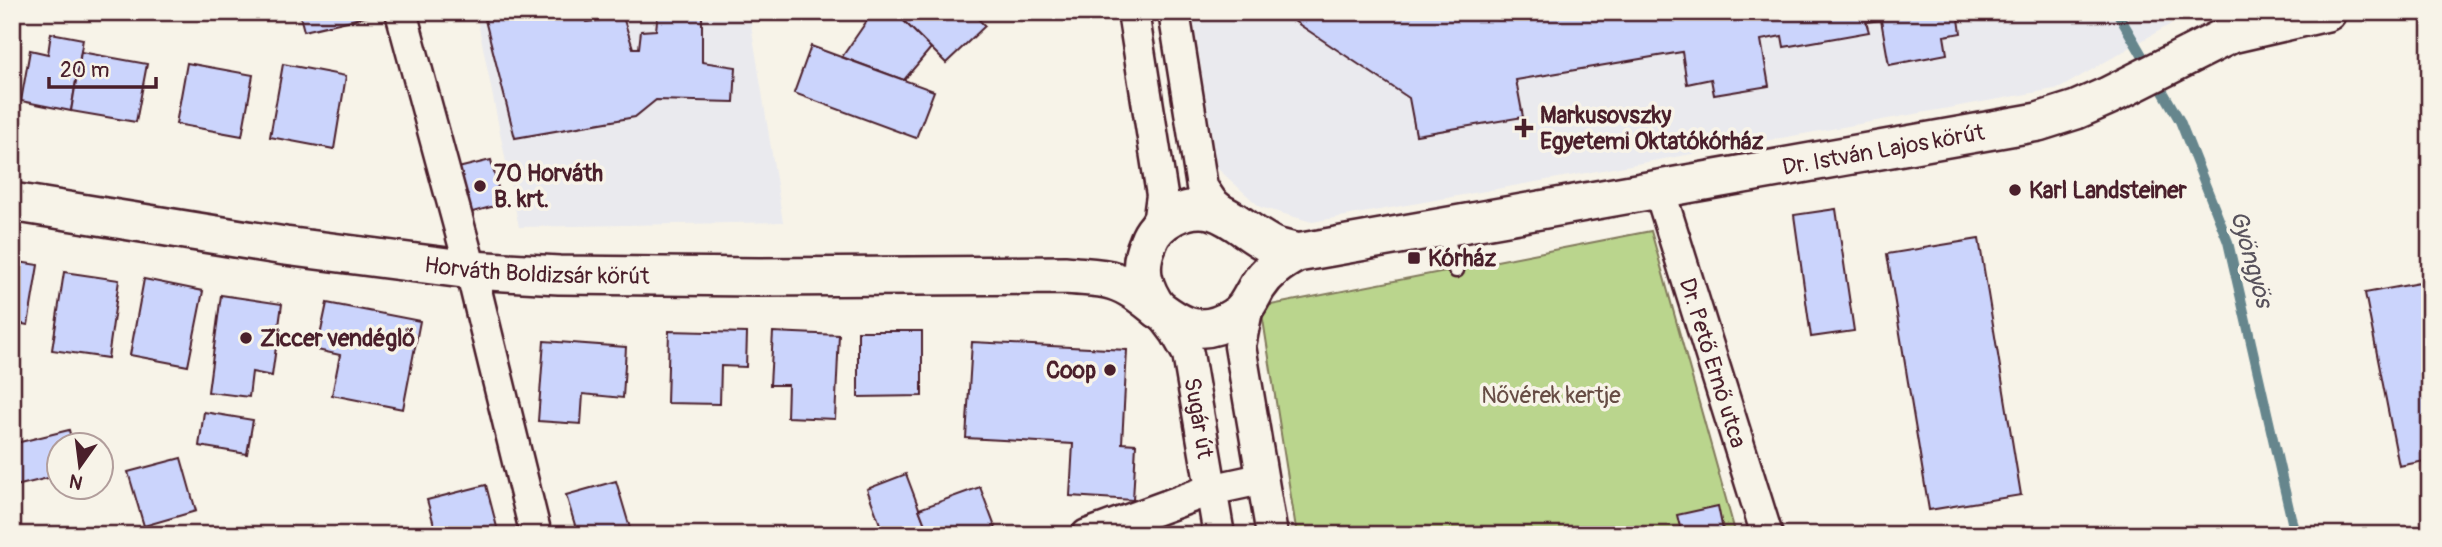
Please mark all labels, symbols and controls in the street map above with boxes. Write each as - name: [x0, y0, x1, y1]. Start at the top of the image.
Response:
- scale bar: [49, 46, 156, 90]
- text: 20 m: [60, 57, 109, 84]
- place label: Markusovszky Egyetemi Oktatókórház: [1540, 101, 1764, 156]
- street label: Dr. István Lajos körút: [1780, 117, 1987, 181]
- marker: Markusovszky Egyetemi Oktatókórház: [1514, 118, 1534, 138]
- place label: 70 Horváth B. krt.: [494, 159, 603, 214]
- place label: Karl Landsteiner: [2029, 176, 2188, 205]
- marker: 70 Horváth B. krt.: [472, 178, 488, 194]
- marker: Karl Landsteiner: [2007, 182, 2023, 198]
- water label: Gyöngyös: [2223, 207, 2279, 313]
- place label: Kórház: [1428, 244, 1496, 273]
- street label: Horváth Boldizsár körút: [423, 250, 650, 290]
- marker: Kórház: [1406, 250, 1422, 266]
- street label: Dr. Pető Ernő utca: [1673, 274, 1753, 451]
- place label: Ziccer vendéglő: [260, 324, 415, 353]
- marker: Ziccer vendéglő: [238, 330, 254, 346]
- place label: Coop: [1046, 356, 1096, 385]
- marker: Coop: [1102, 362, 1118, 378]
- street label: Sugár út: [1178, 375, 1220, 461]
- park label: Nővérek kertje: [1481, 381, 1621, 410]
- north arrow: [46, 432, 116, 502]
- text: N: [67, 468, 85, 495]

